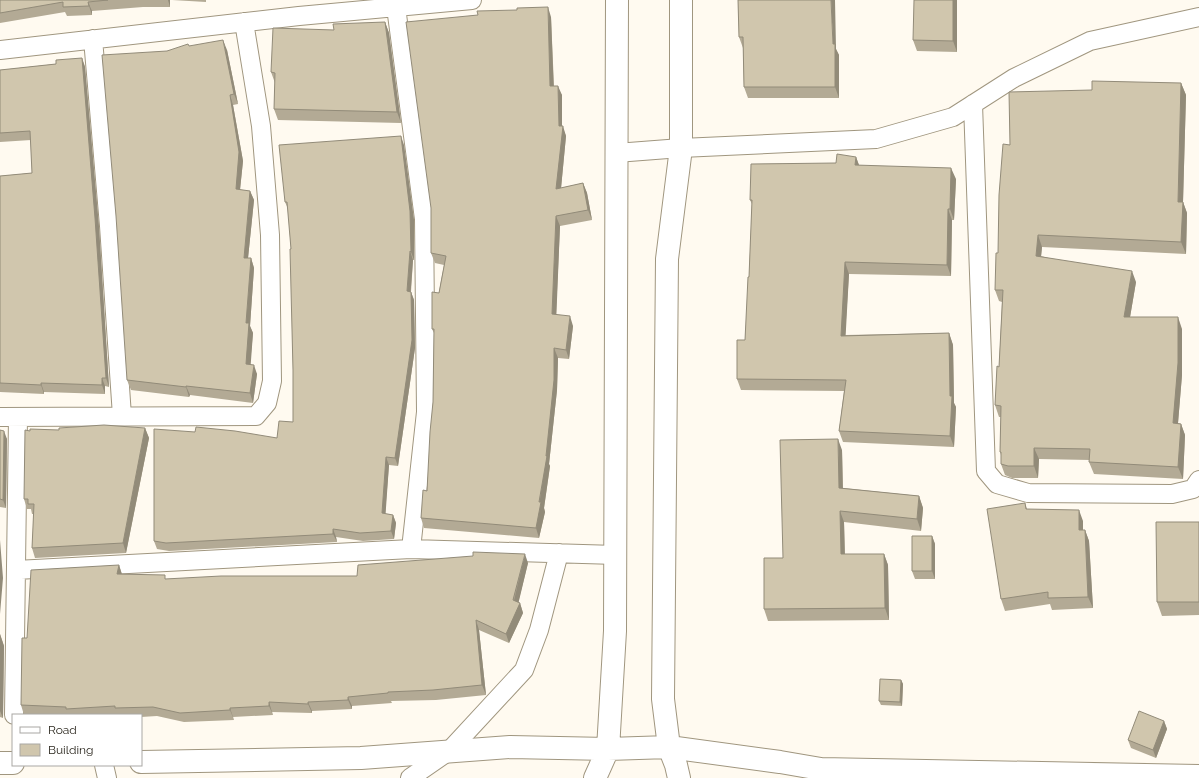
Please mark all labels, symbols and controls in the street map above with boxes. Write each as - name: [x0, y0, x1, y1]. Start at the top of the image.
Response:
- legend: [12, 714, 142, 766]
- text: Road: [48, 723, 77, 737]
- text: Building: [48, 743, 94, 757]

